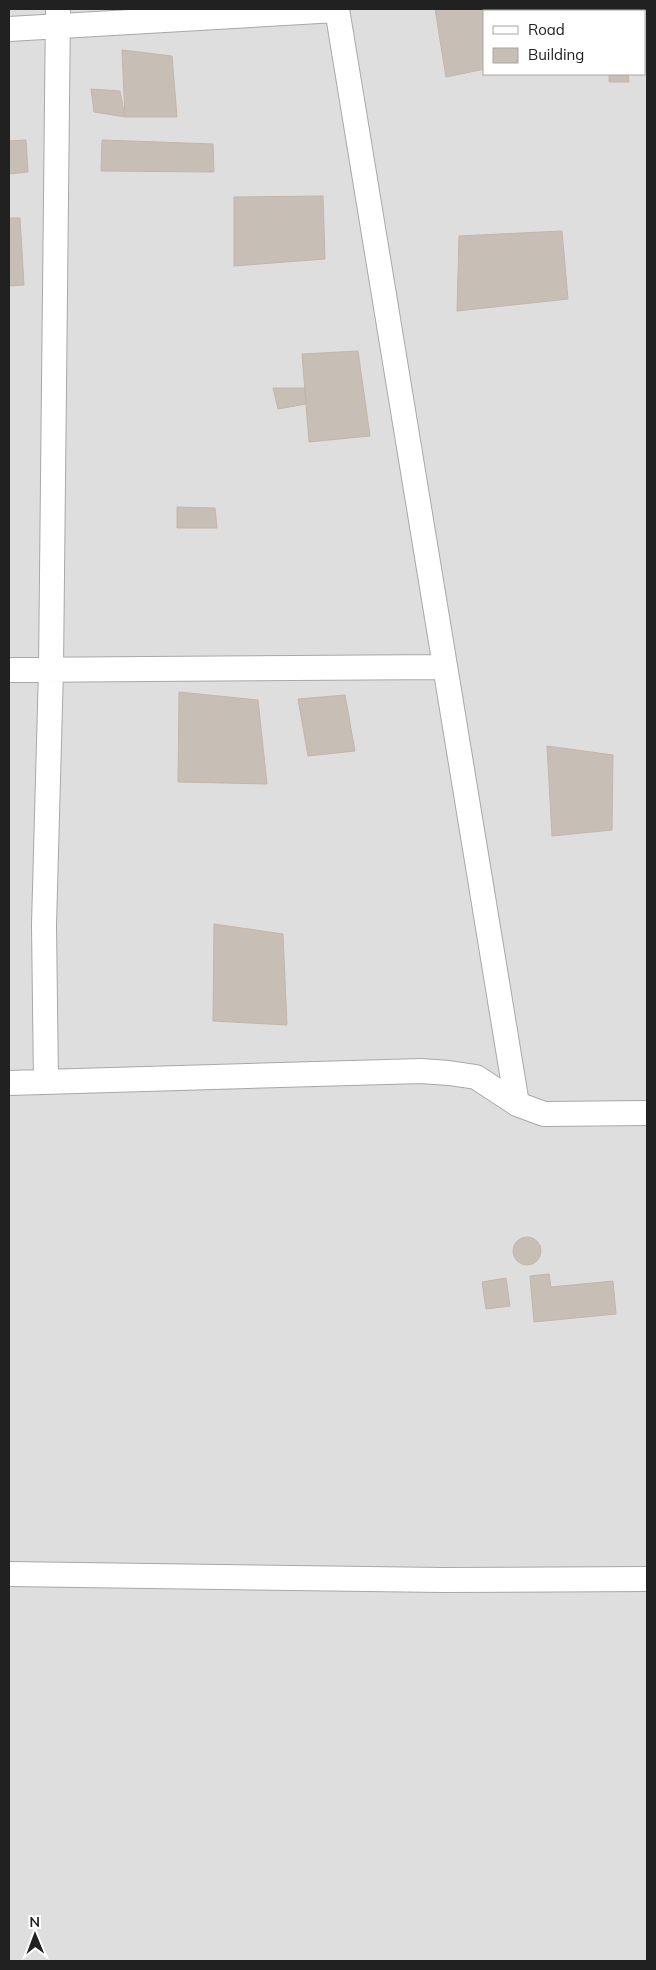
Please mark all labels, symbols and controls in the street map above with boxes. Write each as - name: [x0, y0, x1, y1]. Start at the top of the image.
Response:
- legend: [483, 10, 646, 75]
- text: Road: [528, 20, 565, 39]
- text: Building: [528, 45, 584, 64]
- north arrow: [10, 1910, 60, 1960]
- text: N: [29, 1913, 40, 1931]

